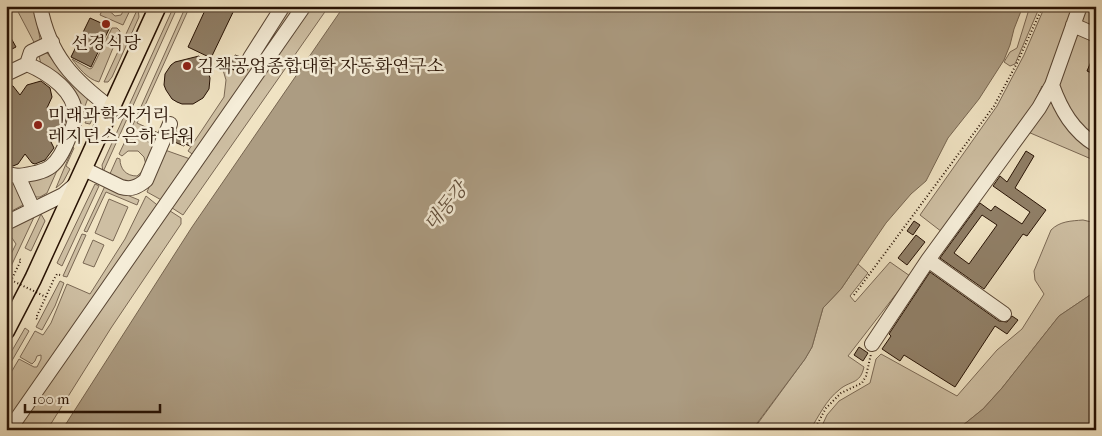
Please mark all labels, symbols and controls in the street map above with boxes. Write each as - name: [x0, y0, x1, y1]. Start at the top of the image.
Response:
- marker: 선경식당: [100, 18, 112, 30]
- place label: 선경식당: [71, 33, 141, 54]
- place label: 김책공업종합대학 자동화연구소: [197, 56, 444, 77]
- marker: 김책공업종합대학 자동화연구소: [181, 60, 193, 72]
- place label: 미래과학자거리 레지던스 은하 타워: [48, 105, 195, 147]
- marker: 미래과학자거리 레지던스 은하 타워: [32, 119, 44, 131]
- water label: 대동강: [420, 176, 473, 235]
- scale bar: [25, 381, 160, 413]
- text: 100 m: [32, 390, 70, 408]

